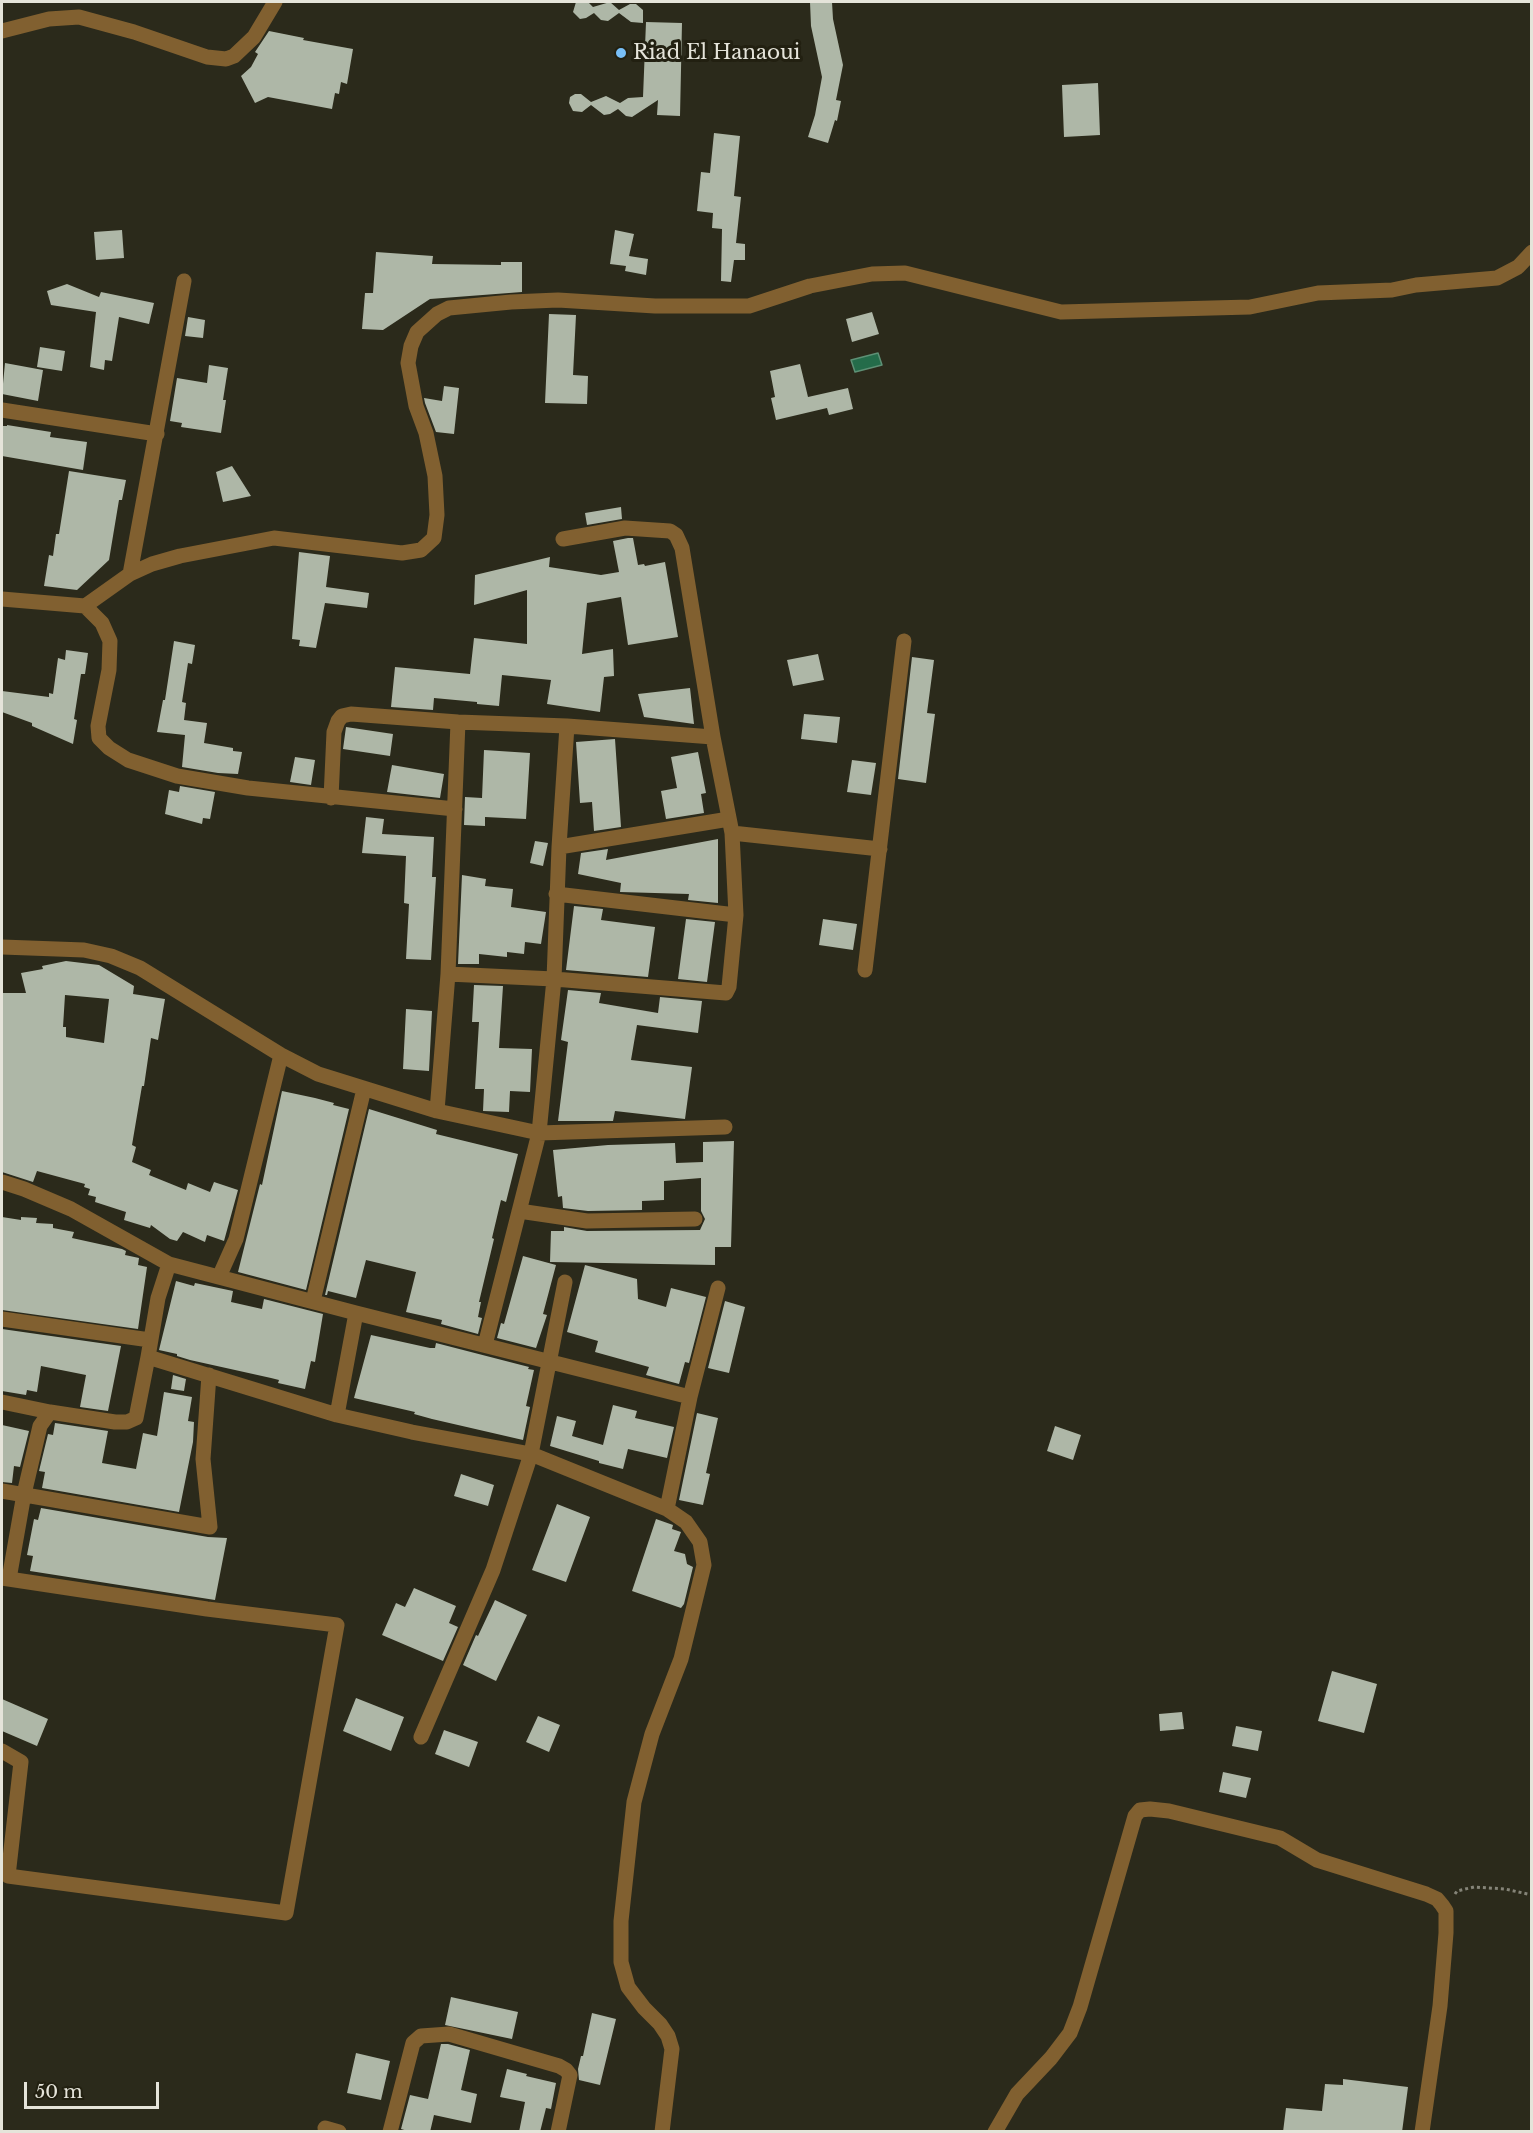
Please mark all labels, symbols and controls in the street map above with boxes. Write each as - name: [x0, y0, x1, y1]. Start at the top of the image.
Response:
- place label: Riad El Hanaoui: [633, 41, 800, 65]
- marker: Riad El Hanaoui: [614, 46, 628, 60]
- scale bar: [27, 2070, 162, 2108]
- text: 50 m: [35, 2081, 83, 2103]

